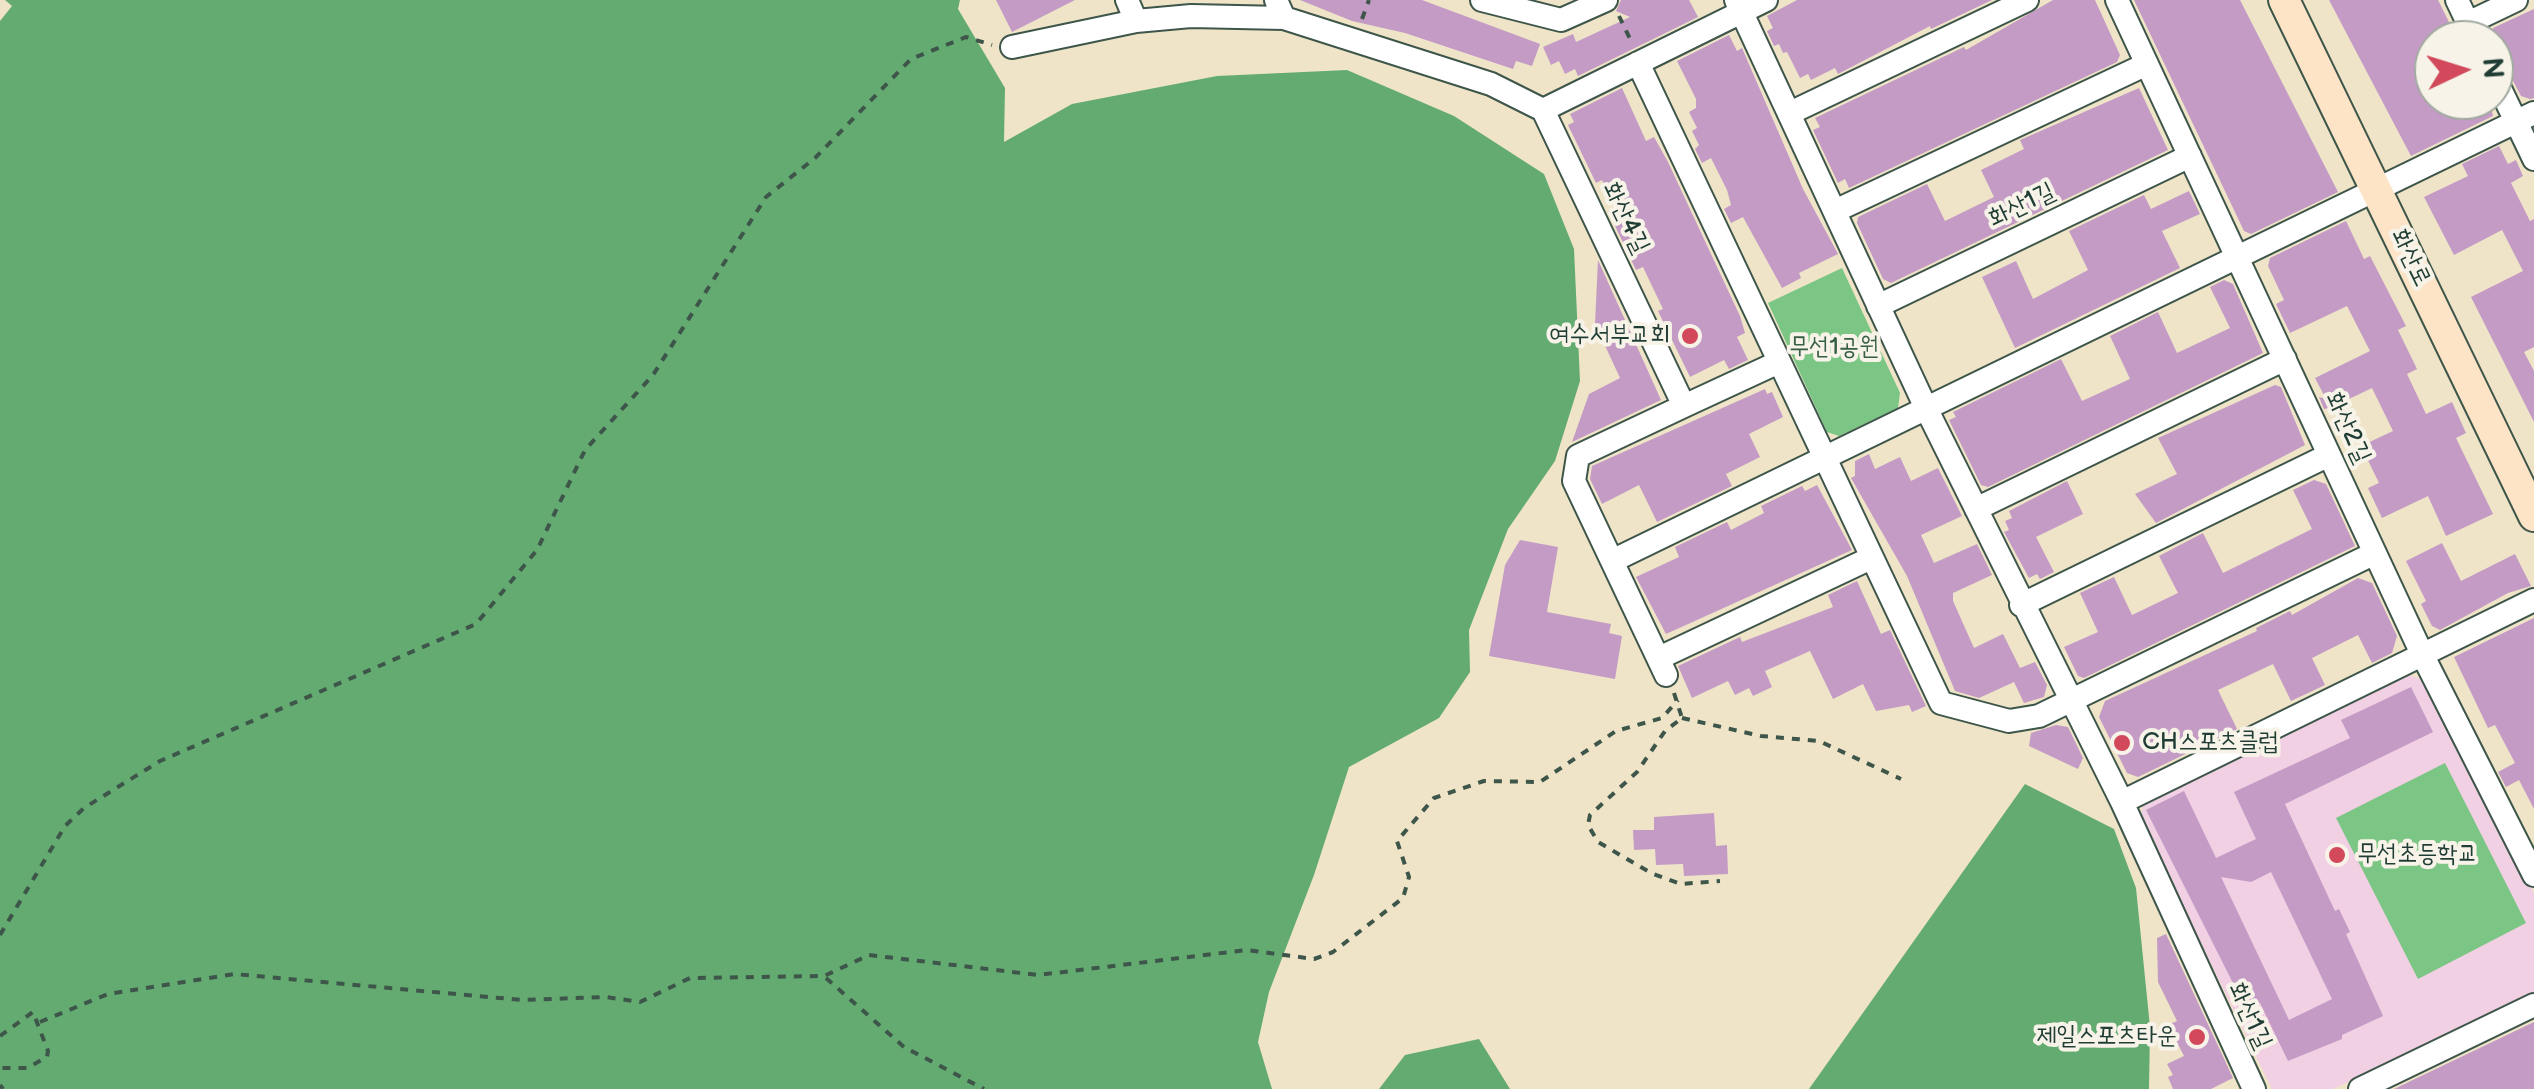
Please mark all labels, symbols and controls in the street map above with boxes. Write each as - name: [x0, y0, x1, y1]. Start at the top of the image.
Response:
- north arrow: [2414, 20, 2514, 120]
- text: N: [2475, 56, 2510, 80]
- street label: 화산4길: [1595, 177, 1655, 259]
- street label: 화산1길: [1984, 177, 2060, 235]
- street label: 화산로: [2383, 224, 2437, 292]
- place label: 여수서부교회: [1549, 321, 1670, 351]
- marker: 여수서부교회: [1679, 325, 1701, 347]
- park label: 무선1공원: [1789, 333, 1879, 363]
- street label: 화산2길: [2318, 388, 2376, 468]
- place label: CH스포츠클럽: [2142, 728, 2279, 758]
- marker: CH스포츠클럽: [2111, 732, 2133, 754]
- place label: 무선초등학교: [2357, 840, 2478, 870]
- marker: 무선초등학교: [2326, 844, 2348, 866]
- street label: 화산1길: [2221, 978, 2277, 1054]
- place label: 제일스포츠타운: [2036, 1022, 2177, 1052]
- marker: 제일스포츠타운: [2186, 1026, 2208, 1048]

